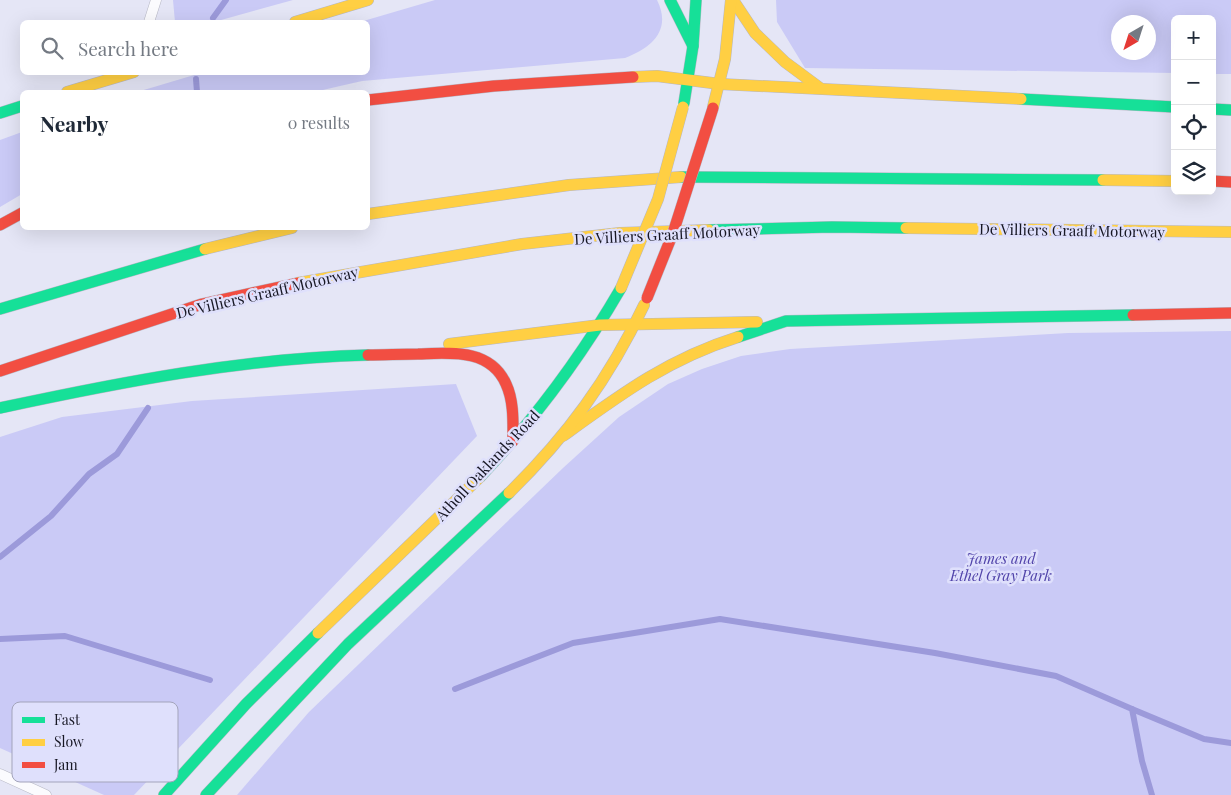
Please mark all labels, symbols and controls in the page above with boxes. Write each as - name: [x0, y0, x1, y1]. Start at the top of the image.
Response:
- north arrow: [1111, 15, 1156, 60]
- map controls: [1171, 15, 1216, 195]
- button: +: [1171, 15, 1216, 60]
- search box: [20, 20, 370, 75]
- icon: search: [38, 34, 66, 62]
- text: Search here: [78, 35, 178, 61]
- button: −: [1171, 60, 1216, 105]
- button: locate: [1171, 105, 1216, 150]
- text: Nearby: [40, 109, 109, 137]
- text: 0 results: [288, 112, 350, 133]
- button: layers: [1171, 150, 1216, 195]
- street label: De Villiers Graaff Motorway: [979, 218, 1166, 242]
- street label: De Villiers Graaff Motorway: [574, 219, 761, 249]
- street label: De Villiers Graaff Motorway: [174, 261, 360, 323]
- street label: Atholl Oaklands Road: [430, 405, 544, 525]
- park label: James and Ethel Gray Park: [949, 548, 1052, 585]
- legend: [12, 702, 178, 782]
- text: Fast: [54, 710, 81, 729]
- text: Slow: [54, 732, 84, 751]
- text: Jam: [53, 755, 78, 774]

